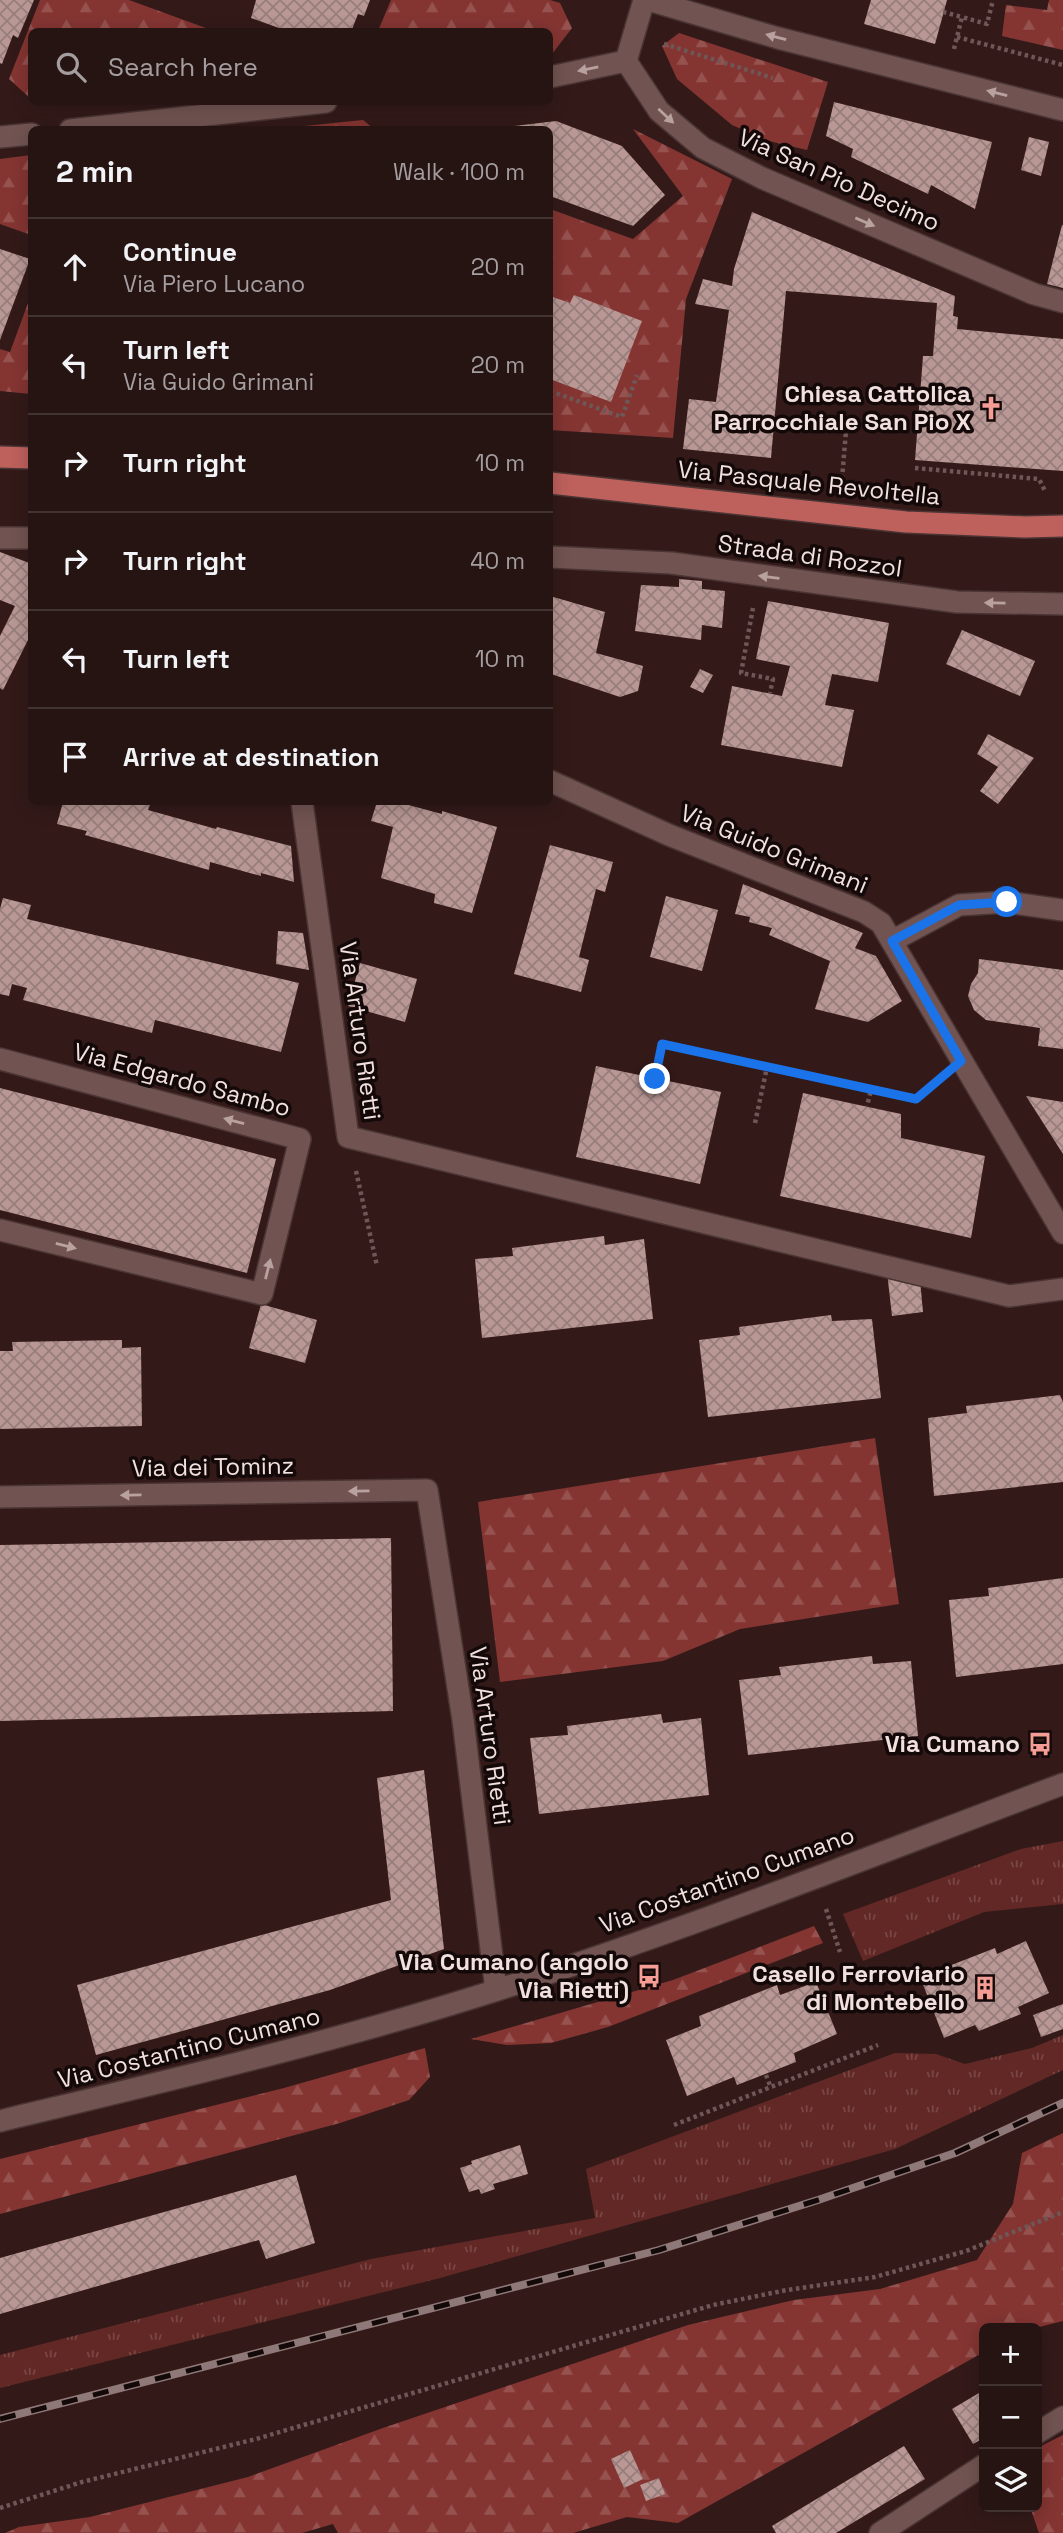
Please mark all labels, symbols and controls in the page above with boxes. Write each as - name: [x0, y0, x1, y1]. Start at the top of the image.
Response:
- search box: [28, 28, 553, 105]
- one-way arrow: [765, 31, 787, 42]
- icon: search: [52, 48, 90, 86]
- text: Search here: [108, 50, 258, 84]
- one-way arrow: [577, 64, 599, 75]
- one-way arrow: [986, 87, 1008, 98]
- one-way arrow: [657, 108, 675, 124]
- street label: Via San Pio Decimo: [734, 121, 945, 238]
- text: 2 min: [56, 152, 134, 191]
- text: Walk · 100 m: [393, 157, 525, 187]
- one-way arrow: [855, 216, 875, 228]
- text: Continue: [123, 235, 237, 269]
- icon: ahead: [56, 248, 94, 286]
- text: 20 m: [471, 252, 525, 282]
- text: Via Piero Lucano: [123, 269, 305, 299]
- text: Turn left: [123, 333, 230, 367]
- icon: left: [56, 346, 94, 384]
- text: 20 m: [471, 350, 525, 380]
- text: Via Guido Grimani: [123, 367, 314, 397]
- place label: Chiesa Cattolica Parrocchiale San Pio X: [714, 378, 971, 437]
- church icon: Chiesa Cattolica Parrocchiale San Pio X: [977, 394, 1005, 422]
- icon: right: [56, 444, 94, 482]
- text: Turn right: [123, 446, 247, 480]
- text: 10 m: [475, 448, 525, 478]
- street label: Via Pasquale Revoltella: [676, 453, 942, 512]
- street label: Strada di Rozzol: [716, 527, 904, 584]
- icon: right: [56, 542, 94, 580]
- text: Turn right: [123, 544, 247, 578]
- text: 40 m: [470, 546, 525, 576]
- one-way arrow: [758, 571, 780, 582]
- one-way arrow: [984, 597, 1006, 609]
- icon: left: [56, 640, 94, 678]
- text: Turn left: [123, 642, 230, 676]
- text: 10 m: [475, 644, 525, 674]
- icon: arrive: [56, 738, 94, 776]
- text: Arrive at destination: [123, 740, 380, 774]
- street label: Via Guido Grimani: [676, 797, 872, 900]
- route start: [991, 886, 1022, 917]
- street label: Via Arturo Rietti: [333, 940, 388, 1122]
- street label: Via Edgardo Sambo: [70, 1036, 294, 1123]
- route end: [639, 1063, 670, 1094]
- one-way arrow: [223, 1115, 245, 1126]
- one-way arrow: [55, 1241, 77, 1252]
- one-way arrow: [263, 1258, 274, 1280]
- street label: Via dei Tominz: [132, 1450, 294, 1483]
- one-way arrow: [348, 1485, 370, 1497]
- one-way arrow: [120, 1489, 142, 1501]
- street label: Via Arturo Rietti: [463, 1645, 518, 1827]
- place label: Via Cumano: [885, 1728, 1020, 1759]
- bus stop icon: Via Cumano: [1026, 1730, 1054, 1758]
- street label: Via Costantino Cumano: [595, 1819, 859, 1940]
- place label: Via Cumano (angolo Via Rietti): [399, 1946, 629, 2005]
- place label: Casello Ferroviario di Montebello: [752, 1958, 965, 2017]
- bus stop icon: Via Cumano (angolo Via Rietti): [635, 1962, 663, 1990]
- building icon: Casello Ferroviario di Montebello: [971, 1974, 999, 2002]
- street label: Via Costantino Cumano: [55, 2000, 323, 2095]
- map controls: [979, 2323, 1042, 2512]
- button: +: [979, 2323, 1042, 2386]
- button: −: [979, 2386, 1042, 2449]
- button: layers: [979, 2449, 1042, 2512]

